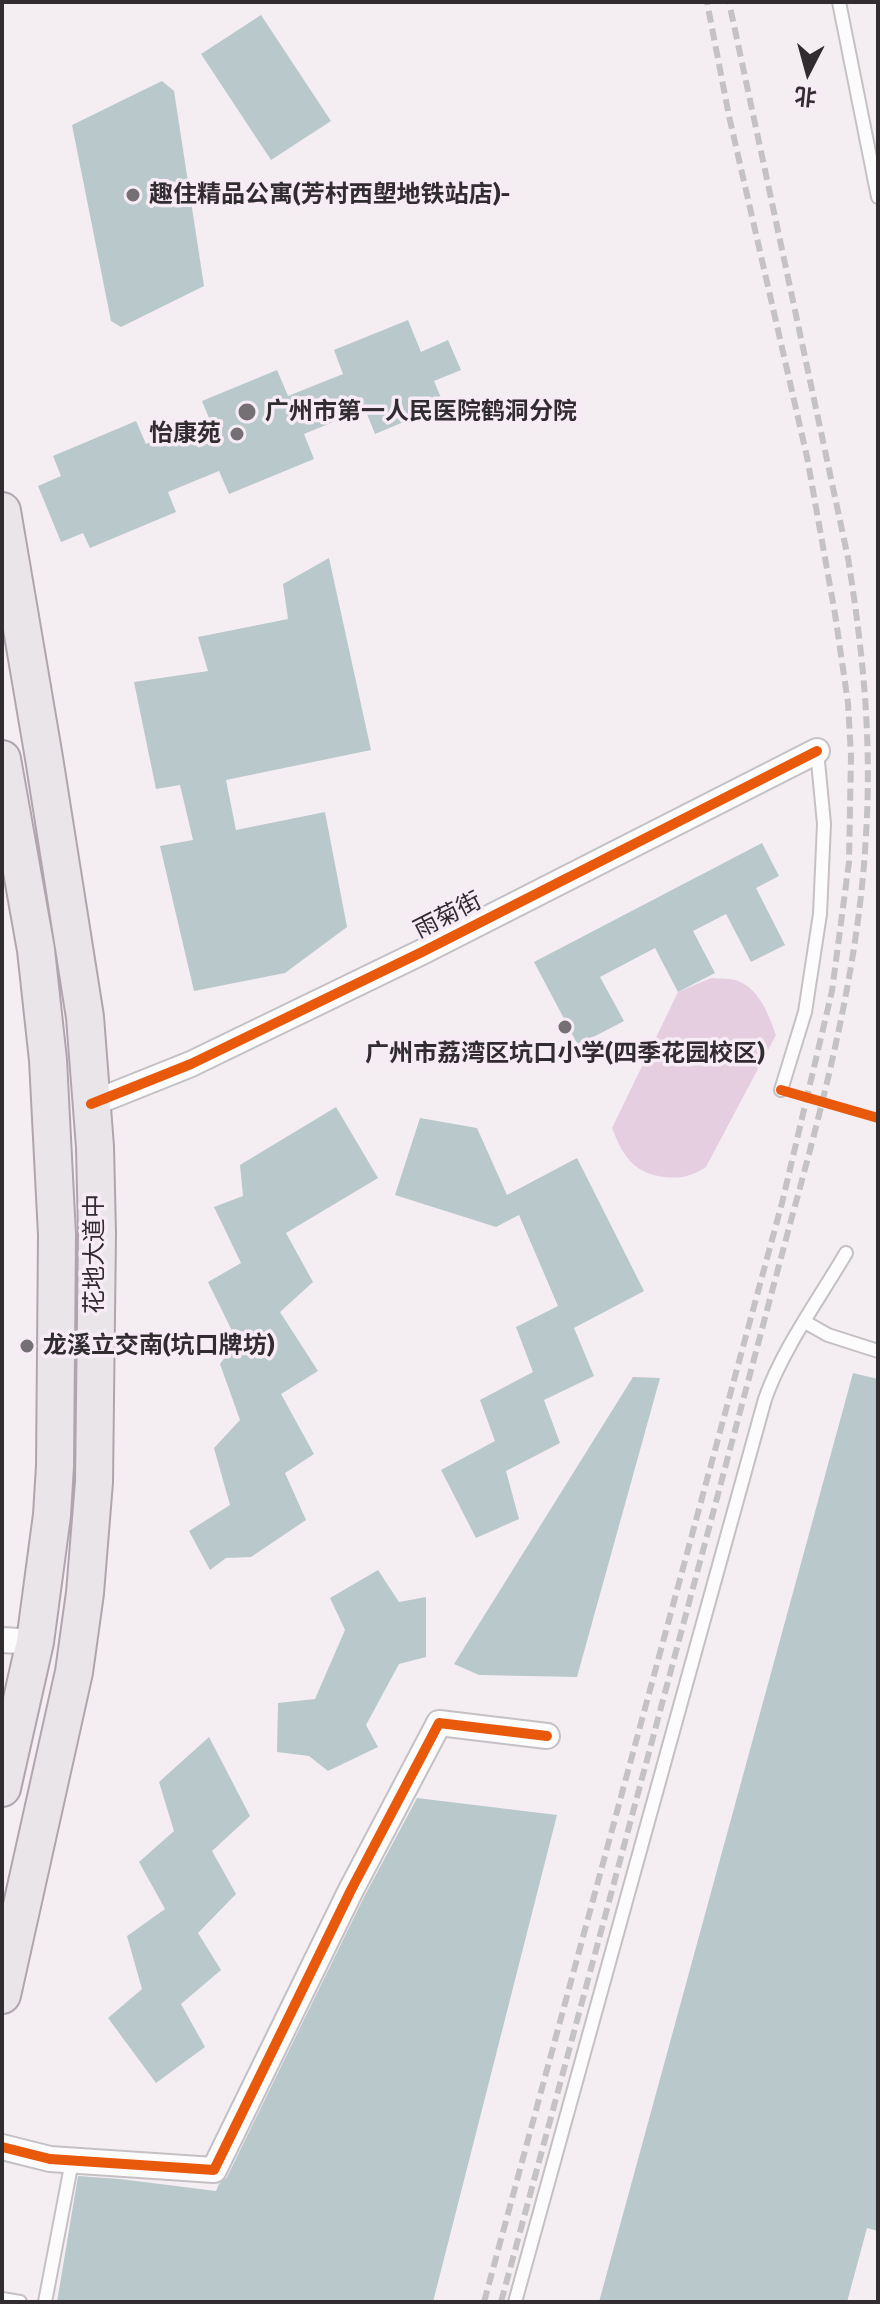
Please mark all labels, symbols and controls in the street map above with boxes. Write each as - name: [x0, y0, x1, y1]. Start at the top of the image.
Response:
- north arrow: [768, 32, 848, 112]
- text: 北: [793, 82, 818, 111]
- place label: 趣住精品公寓(芳村西塱地铁站店)-: [149, 181, 510, 209]
- marker: 趣住精品公寓(芳村西塱地铁站店)-: [124, 186, 142, 204]
- place label: 广州市第一人民医院鹤洞分院: [265, 398, 577, 426]
- marker: 广州市第一人民医院鹤洞分院: [236, 401, 258, 423]
- place label: 怡康苑: [149, 420, 221, 448]
- marker: 怡康苑: [228, 425, 246, 443]
- street label: 雨菊街: [409, 887, 487, 945]
- marker: 广州市荔湾区坑口小学(四季花园校区): [556, 1018, 574, 1036]
- place label: 广州市荔湾区坑口小学(四季花园校区): [365, 1040, 765, 1068]
- street label: 花地大道中: [81, 1194, 109, 1314]
- place label: 龙溪立交南(坑口牌坊): [43, 1332, 275, 1360]
- marker: 龙溪立交南(坑口牌坊): [18, 1337, 36, 1355]

